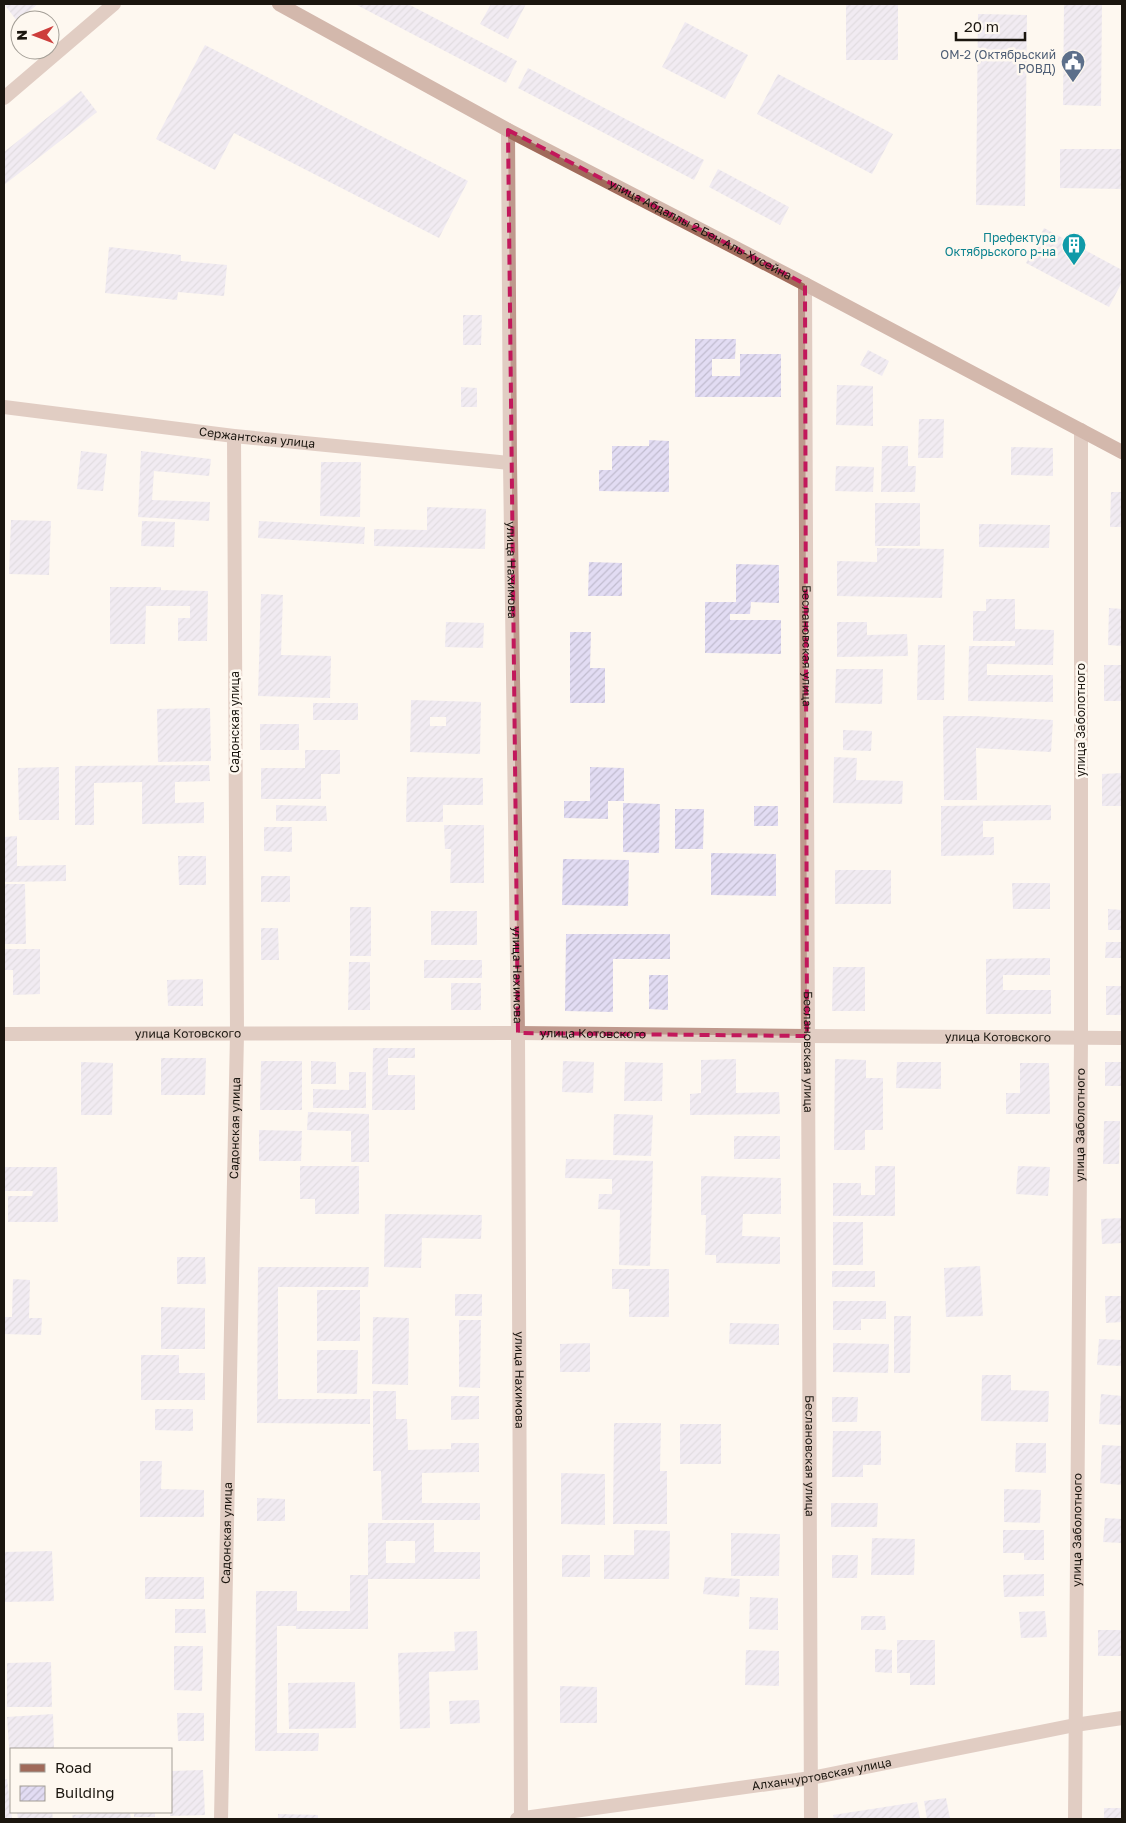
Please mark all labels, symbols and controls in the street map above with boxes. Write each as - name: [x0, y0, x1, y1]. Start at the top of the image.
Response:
- north arrow: [10, 10, 60, 60]
- scale bar: [956, 10, 1025, 42]
- text: 20 m: [964, 17, 999, 35]
- text: N: [13, 30, 30, 41]
- place label: ОМ-2 (Октябрьский РОВД): [940, 47, 1056, 76]
- public building icon: ОМ-2 (Октябрьский РОВД): [1060, 49, 1086, 83]
- street label: улица Абдаллы 2 Бен Аль-Хусейна: [607, 176, 794, 283]
- place label: Префектура Октябрьского р-на: [945, 230, 1056, 259]
- building icon: Префектура Октябрьского р-на: [1061, 232, 1087, 266]
- street label: Сержантская улица: [198, 424, 316, 451]
- street label: улица Нахимова: [504, 521, 520, 619]
- street label: Беслановская улица: [799, 585, 815, 707]
- street label: улица Заболотного: [1073, 663, 1088, 777]
- street label: Садонская улица: [227, 671, 242, 773]
- street label: улица Нахимова: [510, 926, 526, 1024]
- street label: Беслановская улица: [801, 991, 816, 1113]
- street label: улица Котовского: [540, 1025, 646, 1041]
- street label: улица Котовского: [135, 1026, 241, 1041]
- street label: улица Котовского: [945, 1029, 1051, 1045]
- street label: улица Заболотного: [1072, 1068, 1088, 1182]
- street label: Садонская улица: [226, 1077, 243, 1179]
- street label: улица Нахимова: [512, 1331, 528, 1429]
- street label: Беслановская улица: [802, 1395, 818, 1517]
- street label: улица Заболотного: [1069, 1473, 1085, 1587]
- street label: Садонская улица: [218, 1482, 235, 1584]
- legend: [10, 1748, 172, 1813]
- street label: Алханчуртовская улица: [751, 1754, 893, 1793]
- text: Road: [55, 1758, 92, 1776]
- text: Building: [55, 1783, 115, 1801]

